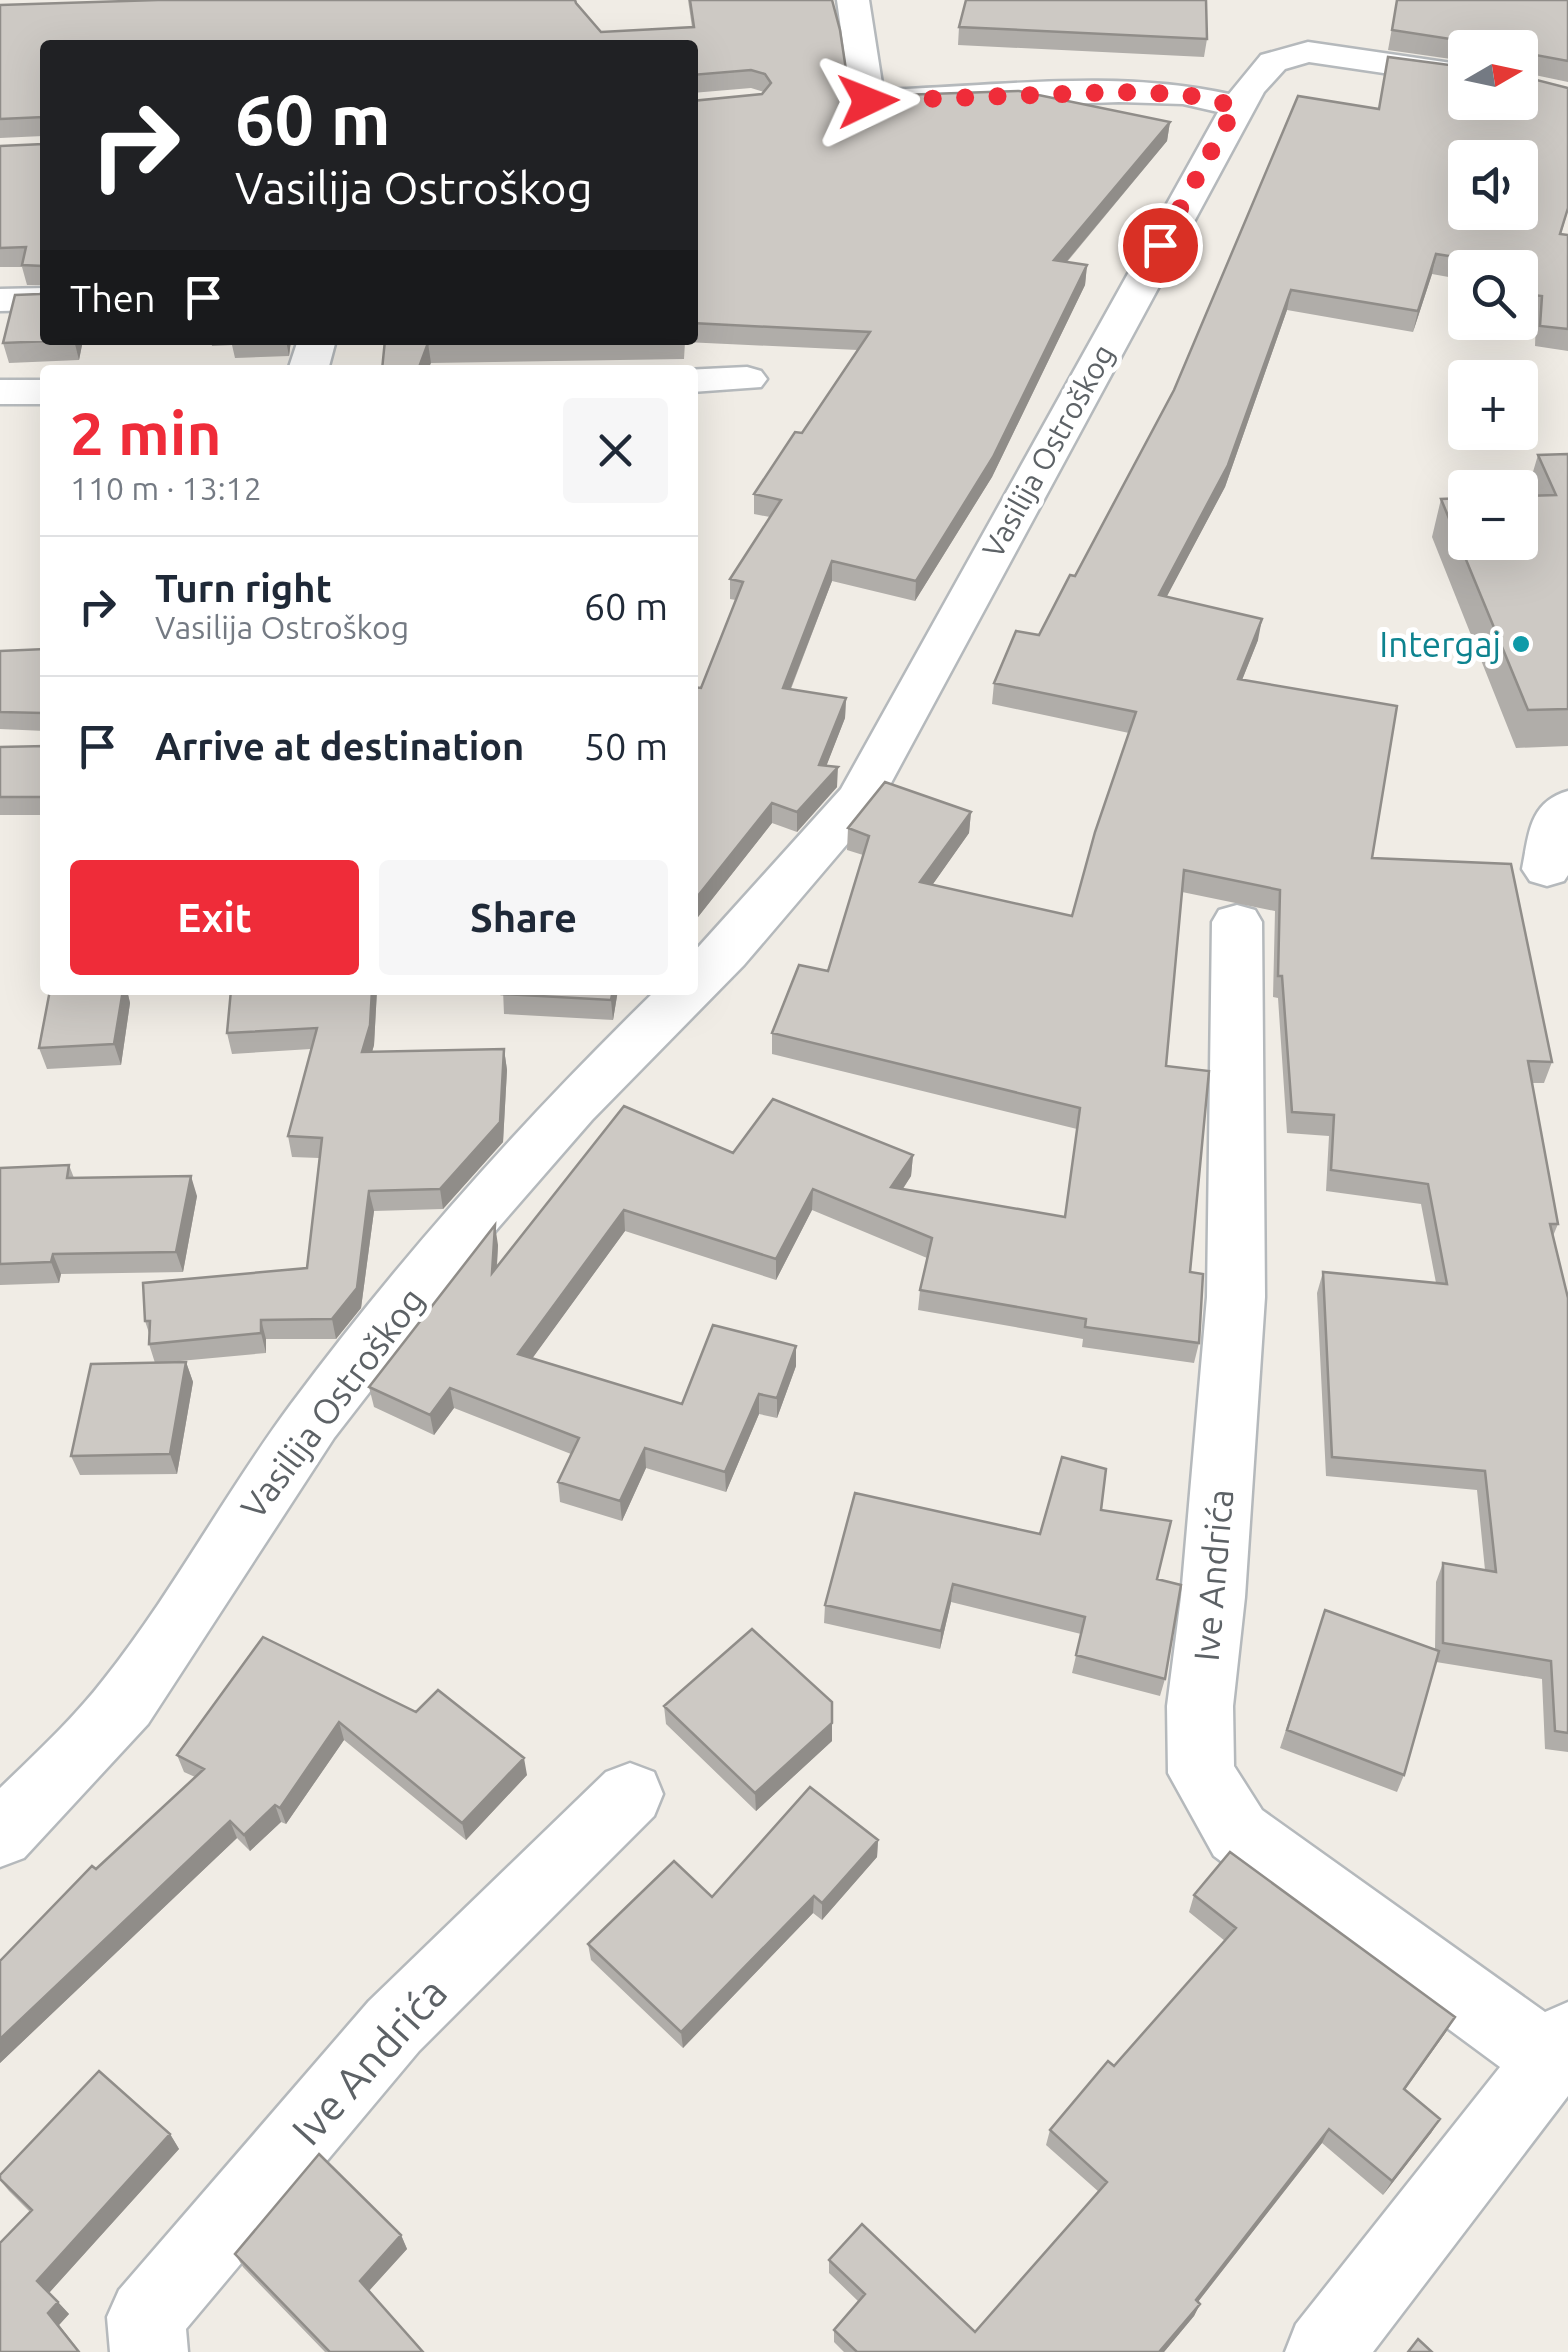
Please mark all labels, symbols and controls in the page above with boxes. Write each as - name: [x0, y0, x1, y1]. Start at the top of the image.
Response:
- north arrow: [1448, 30, 1538, 120]
- map controls: [1448, 30, 1538, 560]
- position arrow: [816, 49, 920, 153]
- icon: right: [70, 80, 200, 210]
- text: 60 m: [235, 80, 391, 158]
- button: sound: [1448, 140, 1538, 230]
- text: Vasilija Ostroškog: [235, 162, 593, 213]
- pin: [1118, 203, 1203, 288]
- icon: arrive: [1133, 218, 1188, 273]
- button: search: [1448, 250, 1538, 340]
- icon: arrive: [176, 270, 231, 325]
- text: Then: [70, 277, 156, 319]
- street label: Vasilija Ostroškog: [975, 339, 1121, 563]
- button: +: [1448, 360, 1538, 450]
- button: close: [563, 398, 668, 503]
- text: 2 min: [70, 399, 222, 466]
- text: 110 m · 13:12: [70, 470, 262, 506]
- button: −: [1448, 470, 1538, 560]
- text: Turn right: [155, 567, 332, 609]
- icon: right: [70, 579, 125, 634]
- text: 60 m: [584, 585, 668, 627]
- text: Vasilija Ostroškog: [155, 609, 409, 645]
- place label: Intergaj: [1379, 624, 1501, 664]
- marker: Intergaj: [1510, 633, 1532, 655]
- icon: arrive: [70, 719, 125, 774]
- text: Arrive at destination: [155, 725, 524, 767]
- text: 50 m: [584, 725, 668, 767]
- button: Exit: [70, 860, 359, 975]
- button: Share: [379, 860, 668, 975]
- street label: Vasilija Ostroškog: [232, 1280, 432, 1526]
- street label: Ive Andrića: [1186, 1487, 1240, 1663]
- street label: Ive Andrića: [282, 1968, 456, 2154]

